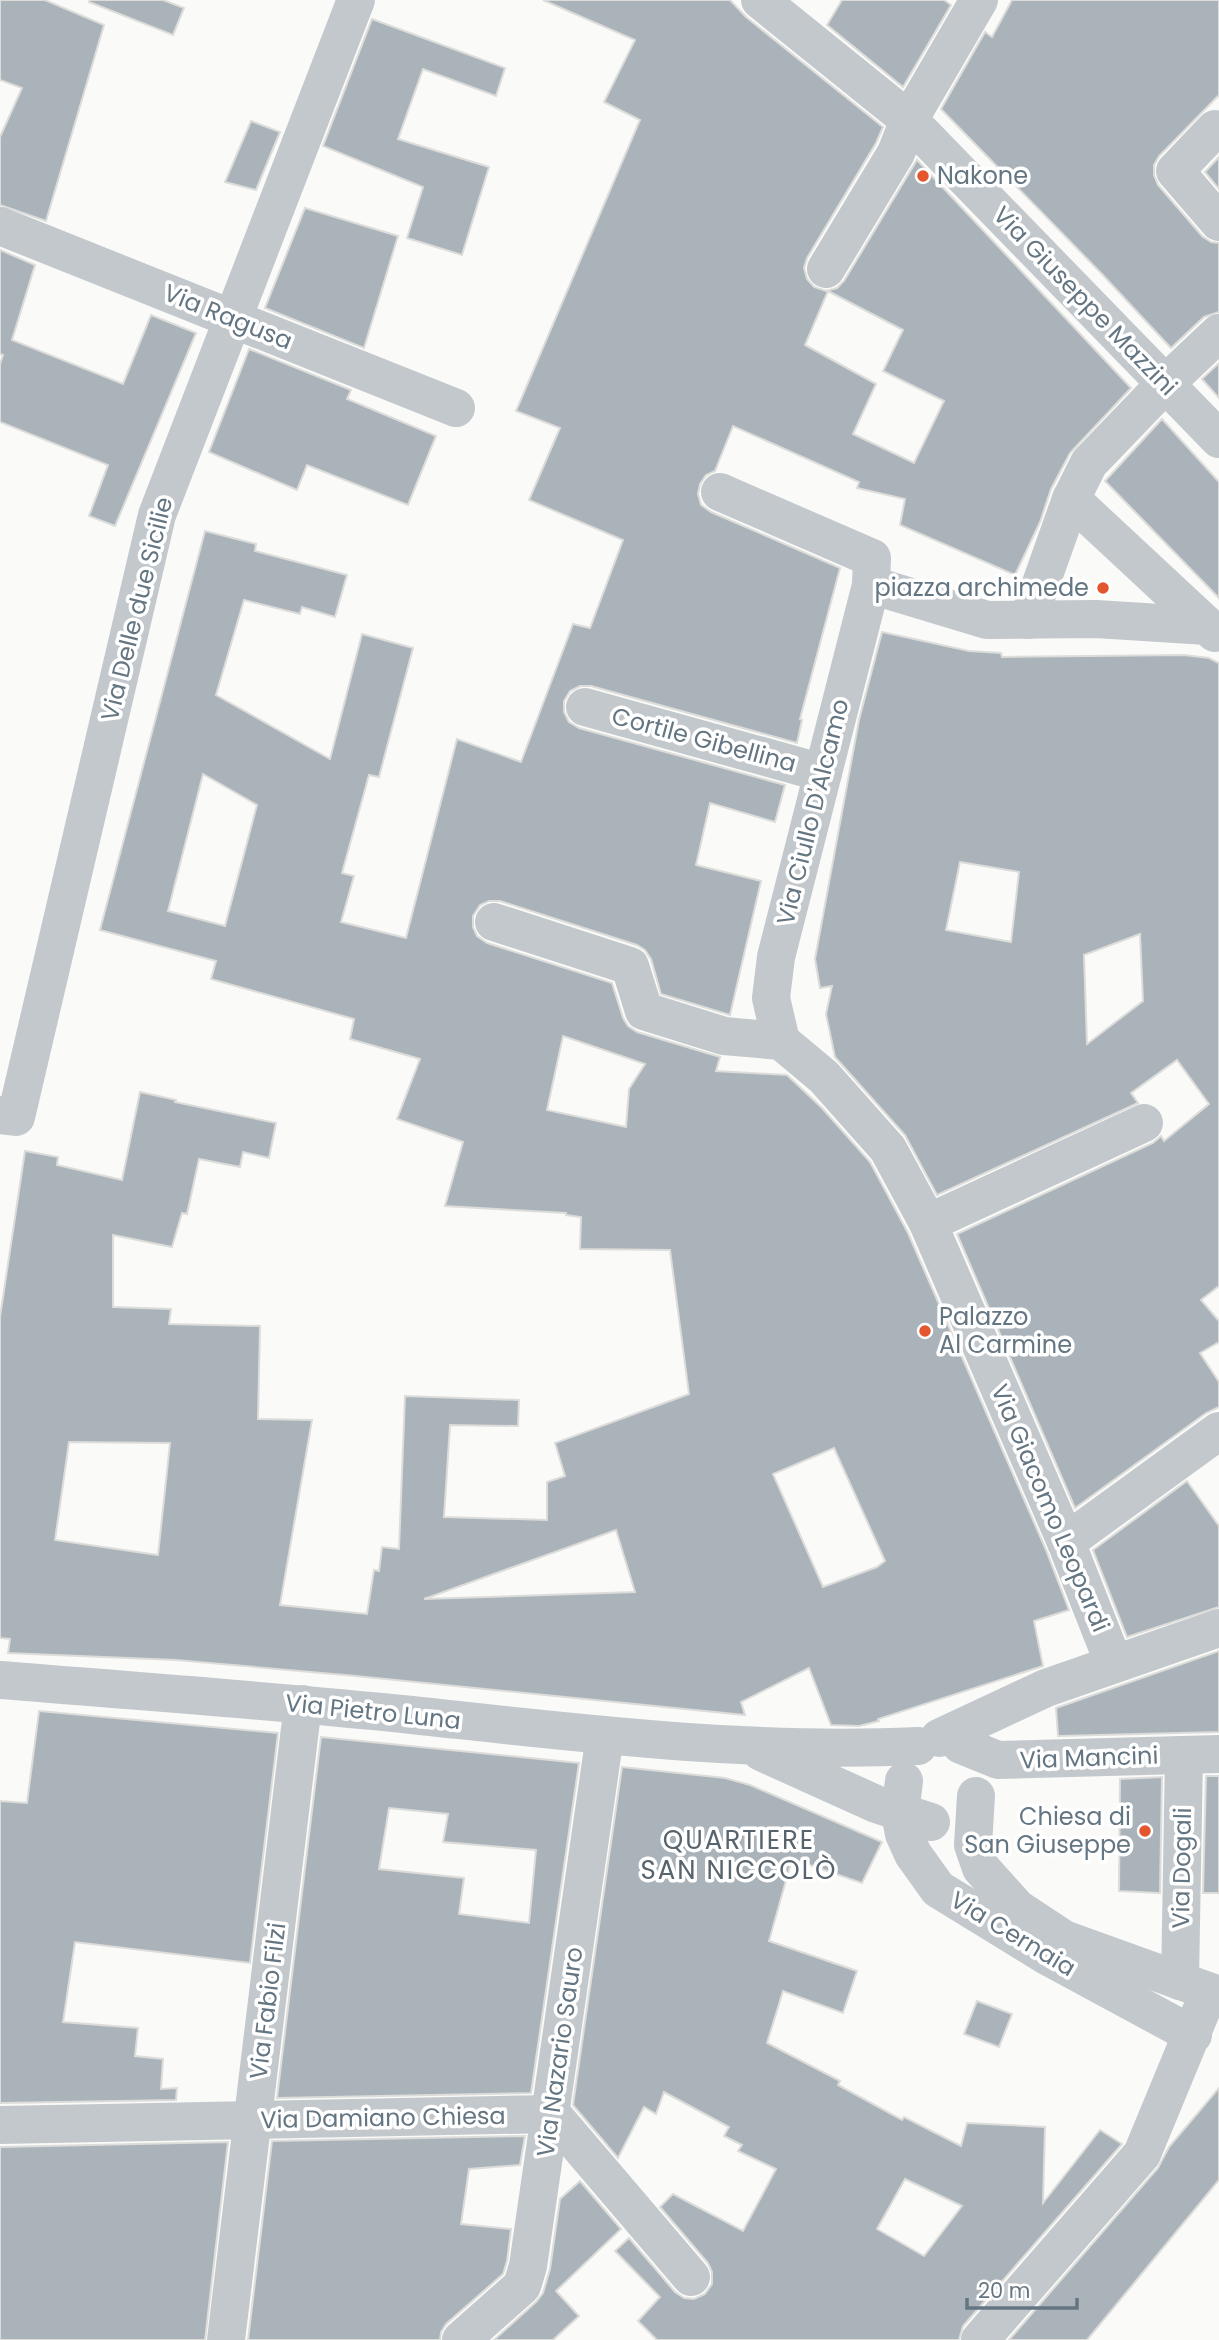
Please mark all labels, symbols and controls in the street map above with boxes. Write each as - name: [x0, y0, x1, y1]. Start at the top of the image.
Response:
- place label: Nakone: [937, 159, 1028, 192]
- marker: Nakone: [915, 168, 931, 184]
- street label: Via Giuseppe Mazzini: [986, 199, 1185, 403]
- street label: Via Ragusa: [159, 276, 297, 357]
- street label: Via Delle due Sicilie: [93, 493, 180, 724]
- place label: piazza archimede: [874, 571, 1089, 604]
- marker: piazza archimede: [1095, 580, 1111, 596]
- street label: Via Ciullo D'Alcamo: [768, 695, 857, 928]
- street label: Cortile Gibellina: [608, 699, 800, 780]
- place label: Palazzo Al Carmine: [939, 1300, 1072, 1361]
- marker: Palazzo Al Carmine: [917, 1323, 933, 1339]
- street label: Via Giacomo Leopardi: [983, 1379, 1118, 1637]
- street label: Via Pietro Luna: [284, 1686, 462, 1737]
- street label: Via Mancini: [1019, 1739, 1159, 1776]
- place label: Chiesa di San Giuseppe: [964, 1800, 1131, 1861]
- street label: Via Dogali: [1164, 1807, 1199, 1929]
- district label: QUARTIERE SAN NICCOLÒ: [641, 1822, 837, 1888]
- marker: Chiesa di San Giuseppe: [1137, 1823, 1153, 1839]
- street label: Via Cernaia: [944, 1883, 1082, 1984]
- street label: Via Fabio Filzi: [242, 1921, 293, 2081]
- street label: Via Nazario Sauro: [528, 1945, 591, 2159]
- street label: Via Damiano Chiesa: [260, 2099, 506, 2136]
- scale bar: [967, 2266, 1077, 2310]
- text: 20 m: [978, 2276, 1031, 2305]

